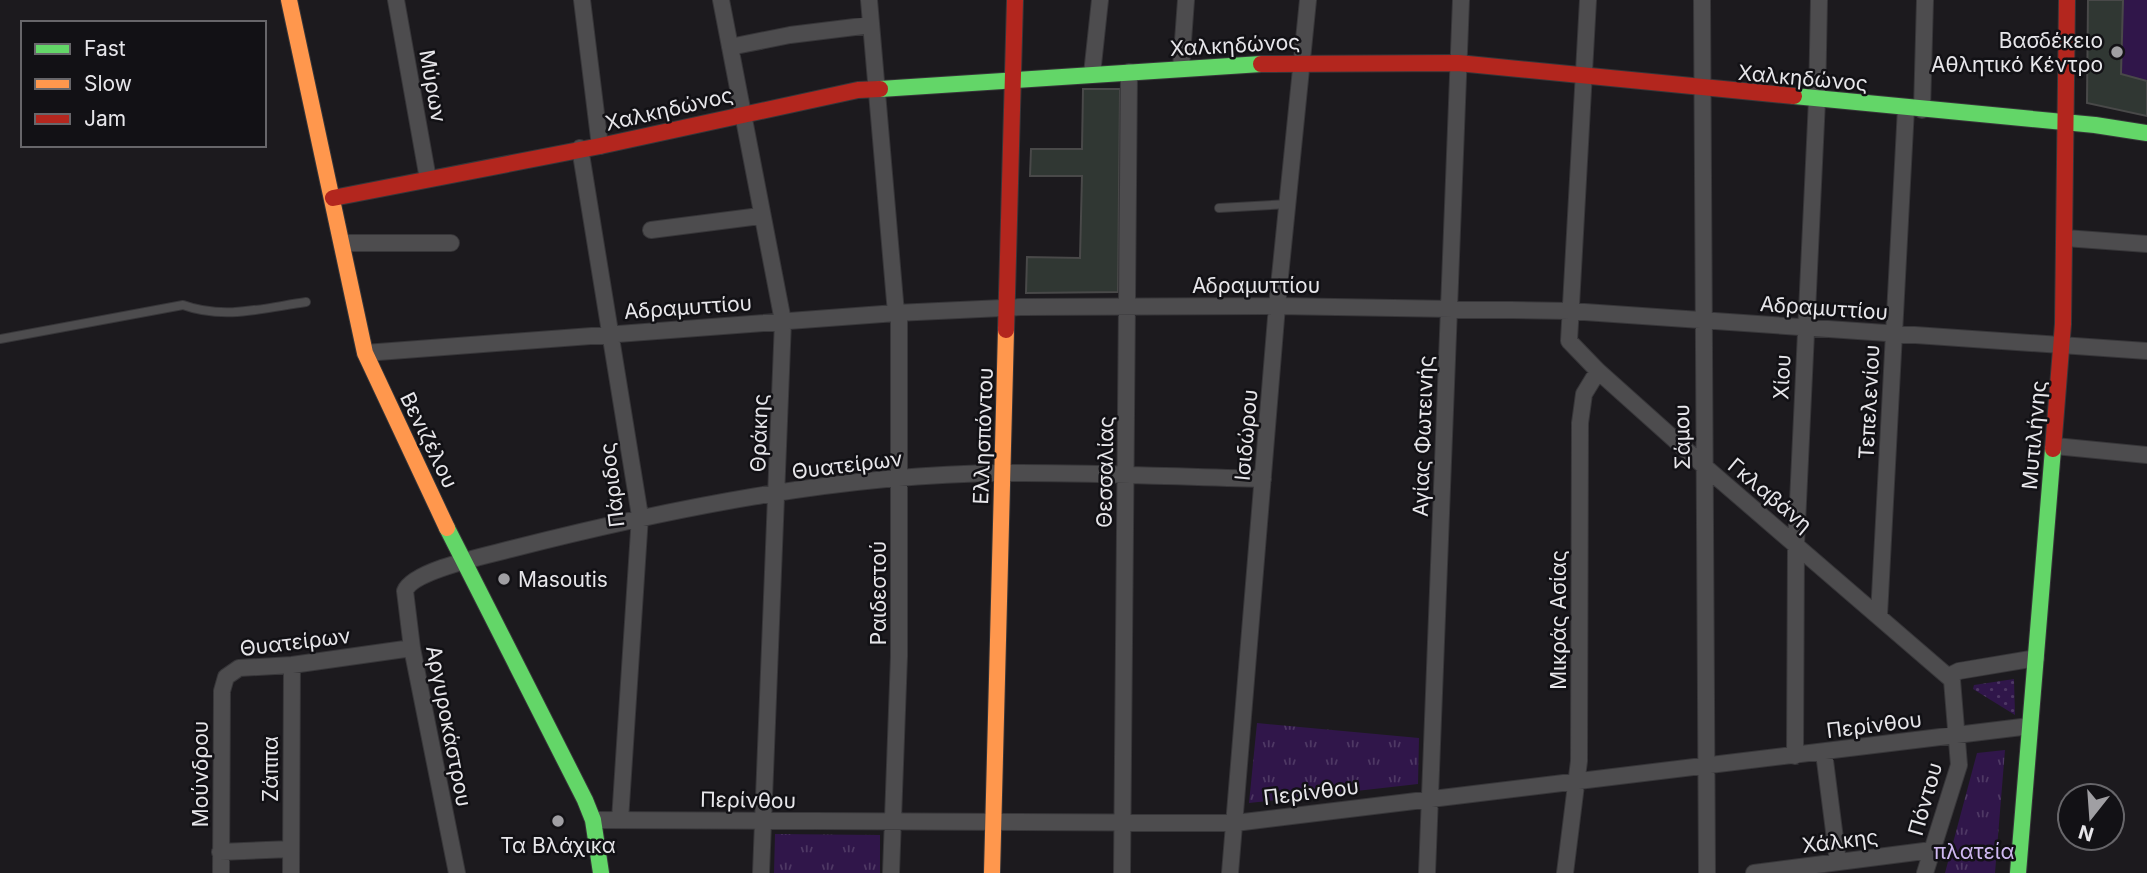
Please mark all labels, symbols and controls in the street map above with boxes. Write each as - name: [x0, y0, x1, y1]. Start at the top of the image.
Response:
- legend: [21, 21, 266, 147]
- place label: Βασδέκειο Αθλητικό Κέντρο: [1931, 28, 2103, 77]
- street label: Χαλκηδώνος: [1169, 29, 1301, 61]
- text: Fast: [84, 36, 126, 61]
- marker: Βασδέκειο Αθλητικό Κέντρο: [2109, 44, 2125, 60]
- street label: Μύρων: [414, 48, 452, 124]
- street label: Χαλκηδώνος: [1737, 60, 1869, 96]
- text: Slow: [84, 71, 132, 96]
- street label: Χαλκηδώνος: [603, 82, 735, 136]
- text: Jam: [84, 106, 126, 131]
- street label: Αδραμυττίου: [1192, 273, 1320, 298]
- street label: Αδραμυττίου: [623, 290, 753, 324]
- street label: Αδραμυττίου: [1759, 291, 1889, 325]
- street label: Τεπελενίου: [1854, 344, 1884, 460]
- street label: Χίου: [1768, 354, 1796, 400]
- street label: Αγίας Φωτεινής: [1408, 355, 1438, 517]
- street label: Ελλησπόντου: [968, 367, 998, 505]
- street label: Μυτιλήνης: [2017, 379, 2051, 491]
- street label: Βενιζέλου: [395, 388, 463, 492]
- street label: Ισιδώρου: [1230, 388, 1262, 482]
- street label: Θράκης: [745, 393, 773, 473]
- street label: Σάμου: [1669, 404, 1695, 470]
- street label: Θεσσαλίας: [1092, 416, 1118, 528]
- street label: Πάριδος: [594, 441, 630, 529]
- street label: Θυατείρων: [790, 446, 904, 484]
- street label: Γκλαβάνη: [1723, 453, 1817, 537]
- street label: Ραιδεστού: [866, 541, 891, 645]
- street label: Μικράς Ασίας: [1546, 550, 1571, 690]
- place label: Masoutis: [518, 567, 608, 592]
- marker: Masoutis: [496, 571, 512, 587]
- street label: Θυατείρων: [238, 623, 352, 661]
- street label: Αργυροκάστρου: [421, 643, 477, 809]
- street label: Περίνθου: [1825, 707, 1923, 743]
- street label: Μούνδρου: [188, 721, 213, 827]
- street label: Ζάππα: [258, 736, 283, 802]
- street label: Πόντου: [1903, 760, 1947, 838]
- street label: Περίνθου: [1262, 774, 1360, 810]
- north arrow: [2056, 782, 2126, 852]
- street label: Περίνθου: [700, 787, 796, 813]
- marker: Τα Βλάχικα: [550, 813, 566, 829]
- text: N: [2076, 820, 2096, 846]
- street label: Χάλκης: [1800, 824, 1880, 858]
- place label: Τα Βλάχικα: [500, 833, 616, 858]
- park label: πλατεία: [1934, 839, 2015, 864]

